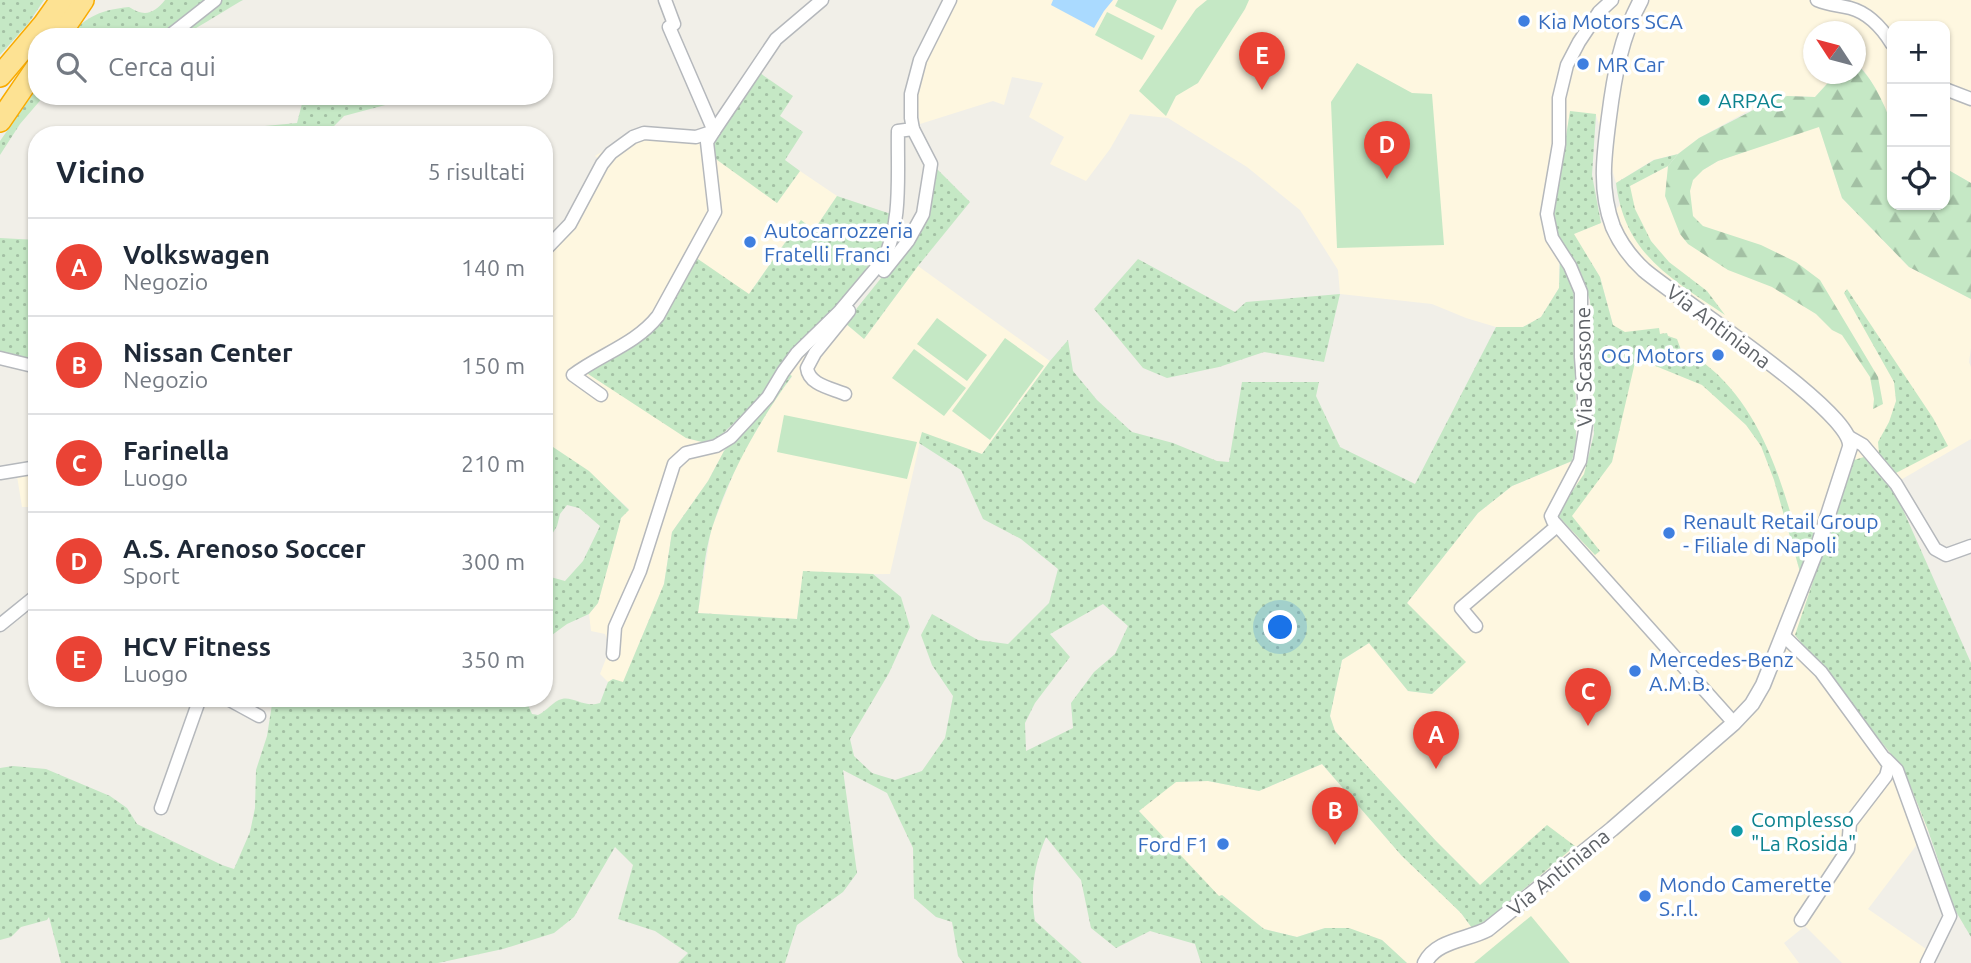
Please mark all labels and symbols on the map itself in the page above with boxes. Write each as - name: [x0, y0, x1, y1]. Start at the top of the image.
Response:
- place label: Kia Motors SCA: [1538, 9, 1683, 33]
- marker: Kia Motors SCA: [1516, 13, 1532, 29]
- north arrow: [1803, 21, 1866, 84]
- pin: E: [1239, 32, 1285, 90]
- place label: MR Car: [1597, 52, 1665, 76]
- marker: MR Car: [1575, 56, 1591, 72]
- place label: ARPAC: [1718, 88, 1783, 112]
- marker: ARPAC: [1696, 92, 1712, 108]
- pin: D: [1364, 121, 1410, 179]
- place label: Autocarrozzeria Fratelli Franci: [764, 218, 913, 266]
- marker: Autocarrozzeria Fratelli Franci: [742, 234, 758, 250]
- street label: Via Antiniana: [1662, 279, 1776, 373]
- street label: Via Scassone: [1570, 307, 1596, 427]
- place label: OG Motors: [1601, 343, 1704, 367]
- marker: OG Motors: [1710, 347, 1726, 363]
- place label: Renault Retail Group - Filiale di Napoli: [1683, 509, 1878, 557]
- marker: Renault Retail Group - Filiale di Napoli: [1661, 525, 1677, 541]
- your location: [1263, 610, 1297, 644]
- place label: Mercedes-Benz A.M.B.: [1649, 647, 1794, 695]
- marker: Mercedes-Benz A.M.B.: [1627, 663, 1643, 679]
- pin: C: [1565, 668, 1611, 726]
- pin: A: [1413, 711, 1459, 769]
- pin: B: [1312, 787, 1358, 845]
- place label: Complesso "La Rosida": [1751, 807, 1856, 855]
- marker: Complesso "La Rosida": [1729, 823, 1745, 839]
- street label: Via Antiniana: [1502, 824, 1614, 920]
- place label: Ford F1: [1138, 832, 1209, 856]
- marker: Ford F1: [1215, 836, 1231, 852]
- place label: Mondo Camerette S.r.l.: [1659, 872, 1832, 920]
- marker: Mondo Camerette S.r.l.: [1637, 888, 1653, 904]

